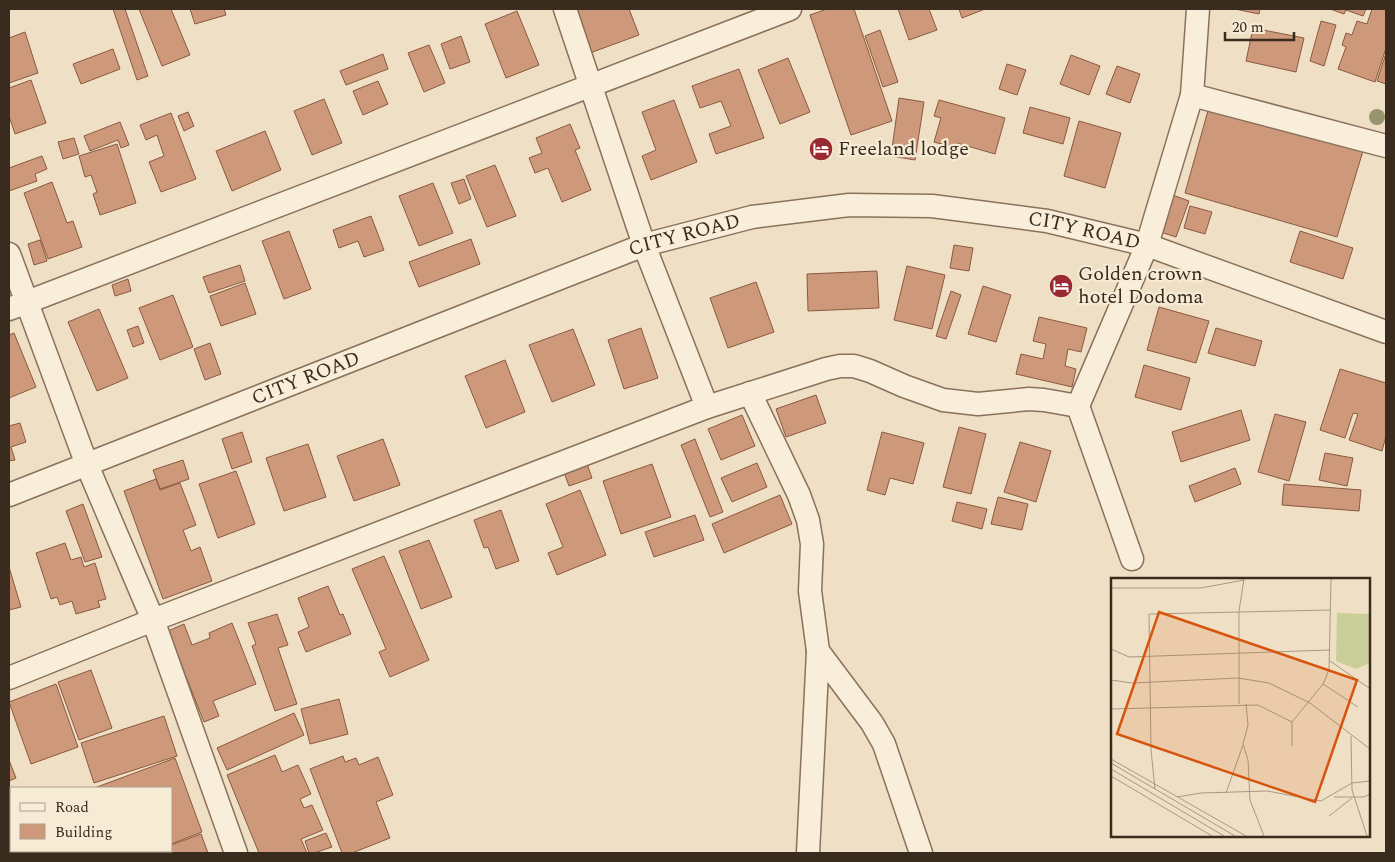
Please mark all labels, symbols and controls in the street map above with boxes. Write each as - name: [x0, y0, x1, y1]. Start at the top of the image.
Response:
- scale bar: [1225, 10, 1294, 42]
- text: 20 m: [1232, 16, 1264, 39]
- place label: Freeland lodge: [838, 134, 969, 164]
- hotel icon: Freeland lodge: [808, 136, 834, 162]
- street label: CITY ROAD: [1026, 204, 1143, 258]
- street label: CITY ROAD: [624, 206, 743, 265]
- place label: Golden crown hotel Dodoma: [1078, 259, 1204, 312]
- hotel icon: Golden crown hotel Dodoma: [1048, 273, 1074, 299]
- street label: CITY ROAD: [247, 343, 365, 413]
- inset map: [1111, 578, 1370, 837]
- legend: [10, 787, 172, 852]
- text: Road: [55, 796, 89, 819]
- text: Building: [55, 821, 112, 844]

